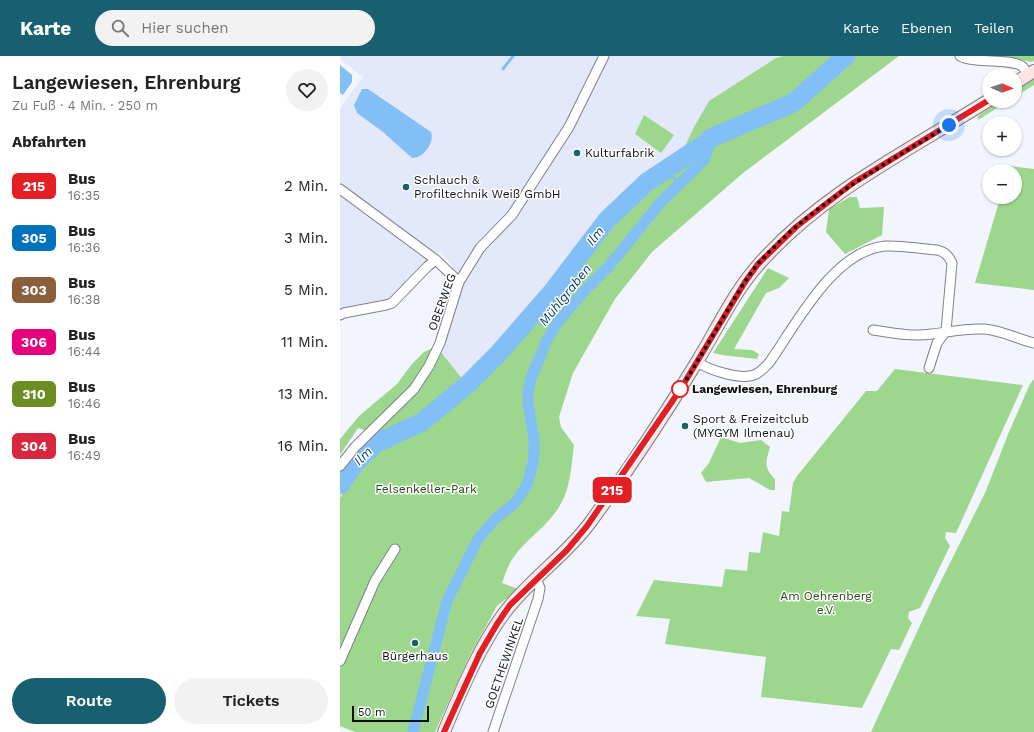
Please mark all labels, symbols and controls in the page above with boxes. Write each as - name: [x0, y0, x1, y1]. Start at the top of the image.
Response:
- search box: [95, 10, 375, 46]
- text: Karte: [20, 17, 71, 40]
- icon: search: [109, 17, 131, 39]
- text: Hier suchen: [141, 19, 229, 37]
- text: Karte: [843, 20, 879, 36]
- text: Ebenen: [901, 20, 952, 36]
- text: Teilen: [974, 20, 1014, 36]
- north arrow: [982, 68, 1022, 108]
- map controls: [982, 68, 1022, 204]
- button: heart: [286, 69, 328, 111]
- text: Langewiesen, Ehrenburg: [12, 71, 240, 94]
- text: Zu Fuß · 4 Min. · 250 m: [12, 98, 158, 113]
- your location: [939, 115, 959, 135]
- button: +: [982, 116, 1022, 156]
- text: Abfahrten: [12, 133, 86, 151]
- place label: Kulturfabrik: [585, 146, 654, 160]
- marker: Kulturfabrik: [572, 148, 582, 158]
- button: −: [982, 164, 1022, 204]
- text: Bus: [68, 170, 96, 188]
- place label: Schlauch & Profiltechnik Weiß GmbH: [414, 173, 561, 201]
- text: 2 Min.: [284, 177, 328, 195]
- text: 215: [23, 178, 45, 194]
- marker: Schlauch & Profiltechnik Weiß GmbH: [401, 182, 411, 192]
- text: 16:35: [68, 188, 100, 203]
- text: Bus: [68, 222, 96, 240]
- water label: Ilm: [583, 224, 607, 248]
- text: 3 Min.: [284, 229, 328, 247]
- text: 305: [21, 230, 47, 246]
- text: 16:36: [68, 240, 100, 255]
- water label: Mühlgraben: [536, 261, 594, 329]
- street label: OBERWEG: [425, 271, 459, 333]
- text: Bus: [68, 274, 96, 292]
- text: 5 Min.: [284, 281, 328, 299]
- text: 303: [21, 282, 47, 298]
- text: 16:38: [68, 292, 100, 307]
- text: Bus: [68, 326, 96, 344]
- text: 11 Min.: [281, 333, 328, 351]
- text: 306: [21, 334, 47, 350]
- text: 16:44: [68, 344, 101, 359]
- text: Bus: [68, 378, 96, 396]
- marker: Langewiesen, Ehrenburg: [671, 380, 689, 398]
- place label: Langewiesen, Ehrenburg: [692, 382, 837, 396]
- text: 13 Min.: [278, 385, 328, 403]
- text: 310: [22, 386, 46, 402]
- text: 16:46: [68, 396, 101, 411]
- place label: Sport & Freizeitclub (MYGYM Ilmenau): [693, 412, 809, 440]
- marker: Sport & Freizeitclub (MYGYM Ilmenau): [680, 421, 690, 431]
- text: Bus: [68, 430, 96, 448]
- text: 16 Min.: [278, 437, 328, 455]
- text: 304: [21, 438, 47, 454]
- water label: Ilm: [351, 444, 375, 468]
- text: 16:49: [68, 448, 101, 463]
- line badge: 215: [589, 477, 635, 503]
- park label: Felsenkeller-Park: [375, 482, 477, 496]
- text: 215: [601, 482, 623, 498]
- park label: Am Oehrenberg e.V.: [780, 589, 872, 617]
- street label: GOETHEWINKEL: [482, 616, 526, 710]
- marker: Bürgerhaus: [410, 638, 420, 648]
- place label: Bürgerhaus: [382, 649, 448, 663]
- button: Route: [12, 678, 166, 724]
- button: Tickets: [174, 678, 328, 724]
- scale bar: [352, 704, 429, 723]
- text: 50 m: [358, 706, 385, 719]

